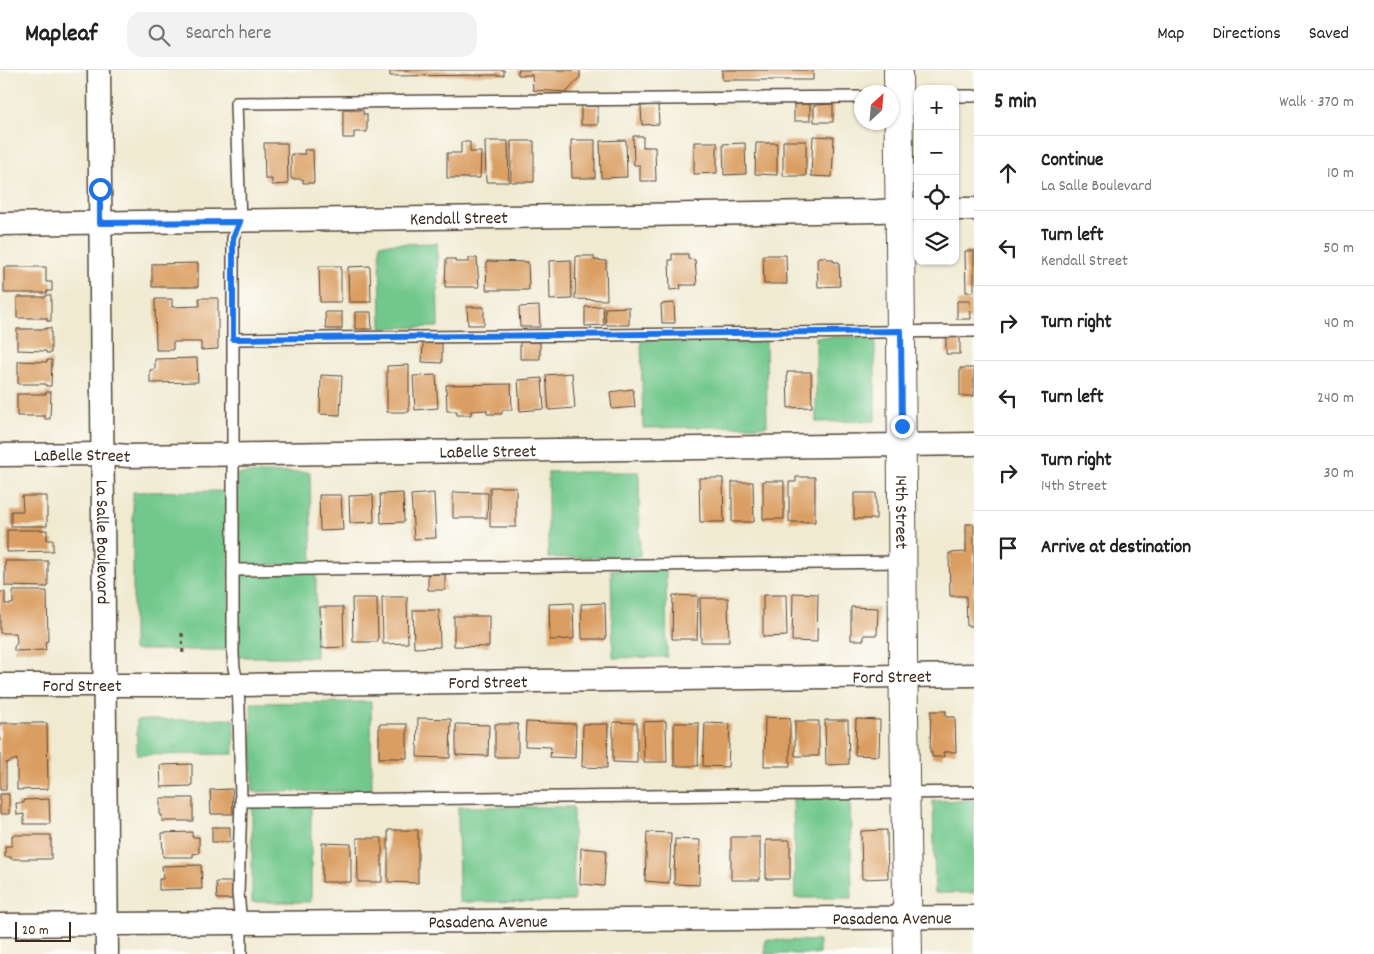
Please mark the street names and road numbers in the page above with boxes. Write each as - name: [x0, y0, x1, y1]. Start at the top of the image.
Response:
- street label: Kendall Street: [410, 207, 509, 233]
- street label: LaBelle Street: [439, 440, 537, 467]
- street label: LaBelle Street: [34, 444, 131, 471]
- street label: 14th Street: [887, 475, 912, 550]
- street label: La Salle Boulevard: [88, 480, 114, 604]
- street label: Ford Street: [852, 666, 932, 692]
- street label: Ford Street: [448, 671, 528, 697]
- street label: Ford Street: [42, 675, 122, 700]
- street label: Pasadena Avenue: [832, 907, 952, 933]
- street label: Pasadena Avenue: [428, 911, 548, 936]

